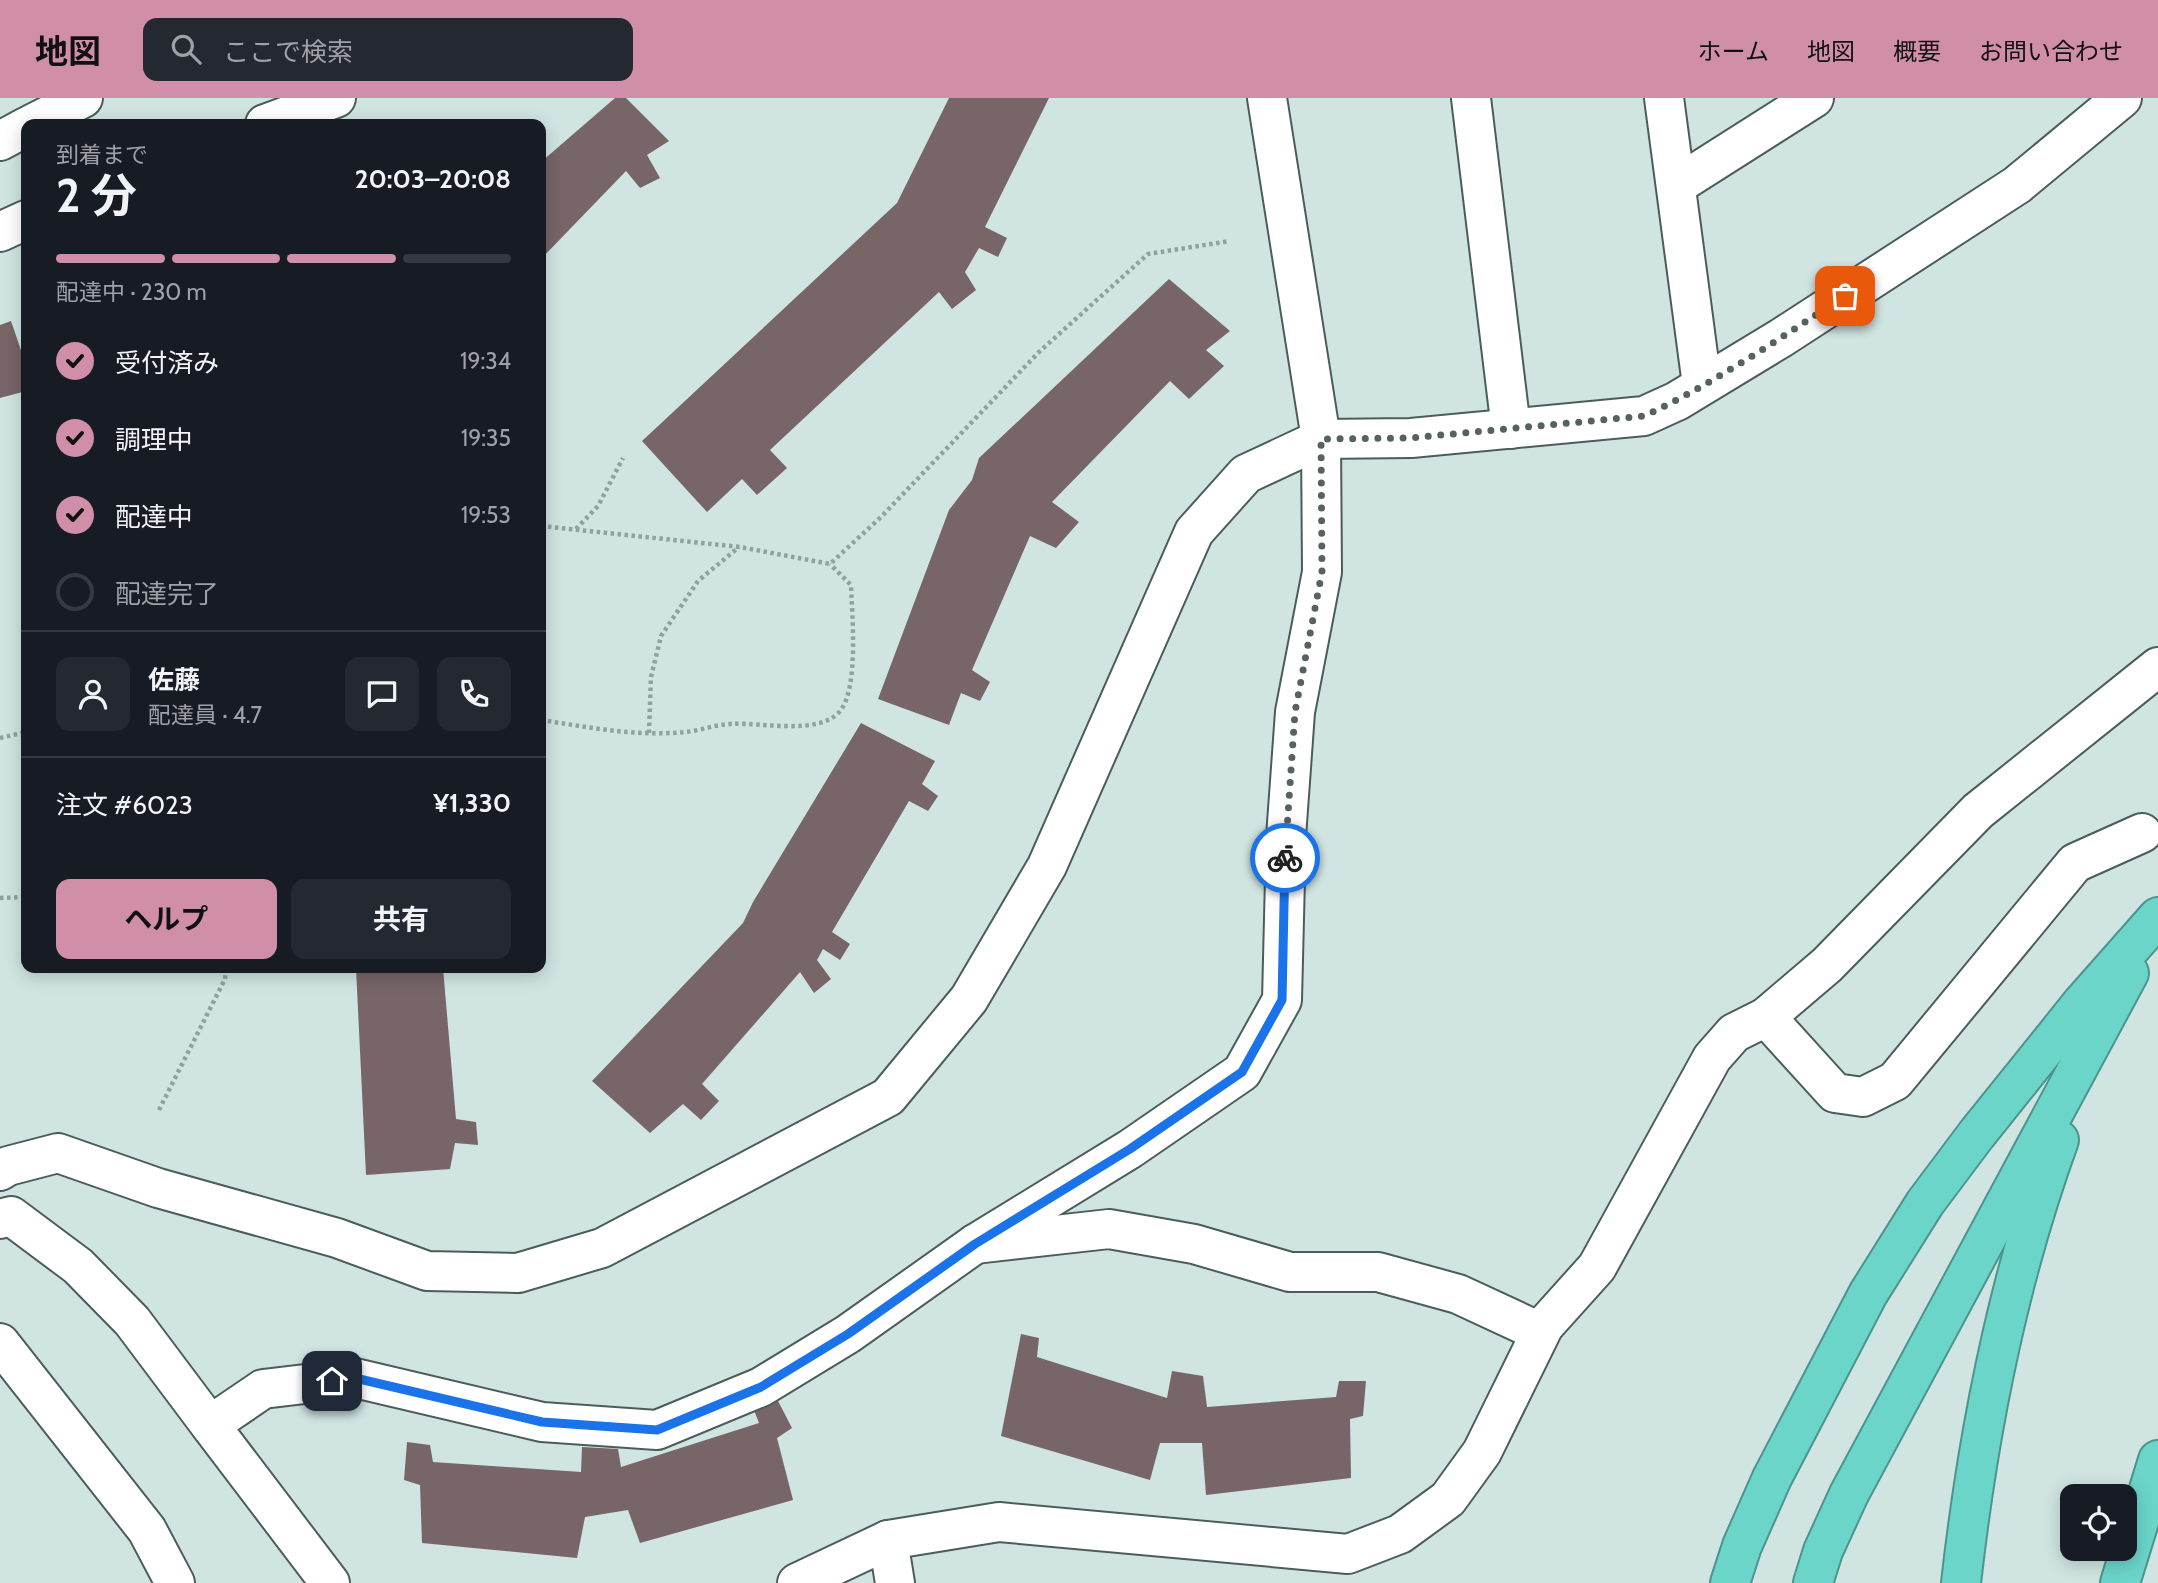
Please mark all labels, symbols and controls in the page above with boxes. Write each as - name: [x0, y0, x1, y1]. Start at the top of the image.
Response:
- search box: [143, 18, 633, 81]
- icon: search: [167, 30, 205, 68]
- text: 地図: [35, 31, 101, 71]
- text: ここで検索: [223, 36, 353, 68]
- text: ホーム: [1698, 37, 1769, 66]
- text: 地図: [1807, 37, 1855, 66]
- text: 概要: [1893, 37, 1941, 66]
- text: お問い合わせ: [1979, 37, 2123, 66]
- text: 到着まで: [56, 141, 148, 169]
- text: 20:03–20:08: [355, 163, 511, 195]
- text: 2 分: [56, 168, 137, 224]
- pin: [1815, 266, 1875, 326]
- icon: bag: [1826, 277, 1864, 315]
- text: 配達中 · 230 m: [56, 278, 207, 306]
- icon: check: [56, 342, 94, 380]
- text: 受付済み: [115, 347, 219, 379]
- text: 19:34: [460, 347, 511, 375]
- icon: check: [56, 419, 94, 457]
- text: 調理中: [115, 424, 193, 456]
- text: 19:35: [461, 424, 511, 452]
- icon: check: [56, 496, 94, 534]
- text: 配達中: [115, 501, 193, 533]
- text: 19:53: [461, 501, 511, 529]
- text: 配達完了: [115, 578, 219, 610]
- button: person: [56, 657, 130, 731]
- button: chat: [345, 657, 419, 731]
- button: phone: [437, 657, 511, 731]
- text: 佐藤: [148, 664, 200, 696]
- text: 配達員 · 4.7: [148, 701, 262, 729]
- text: ¥1,330: [433, 787, 511, 819]
- text: 注文 #6023: [56, 789, 193, 821]
- courier: [1250, 823, 1320, 893]
- icon: bike: [1266, 839, 1304, 877]
- button: ヘルプ: [56, 879, 277, 959]
- button: 共有: [291, 879, 511, 959]
- pin: [302, 1351, 362, 1411]
- icon: home: [313, 1362, 351, 1400]
- map controls: [2060, 1484, 2137, 1561]
- button: locate: [2060, 1484, 2137, 1561]

